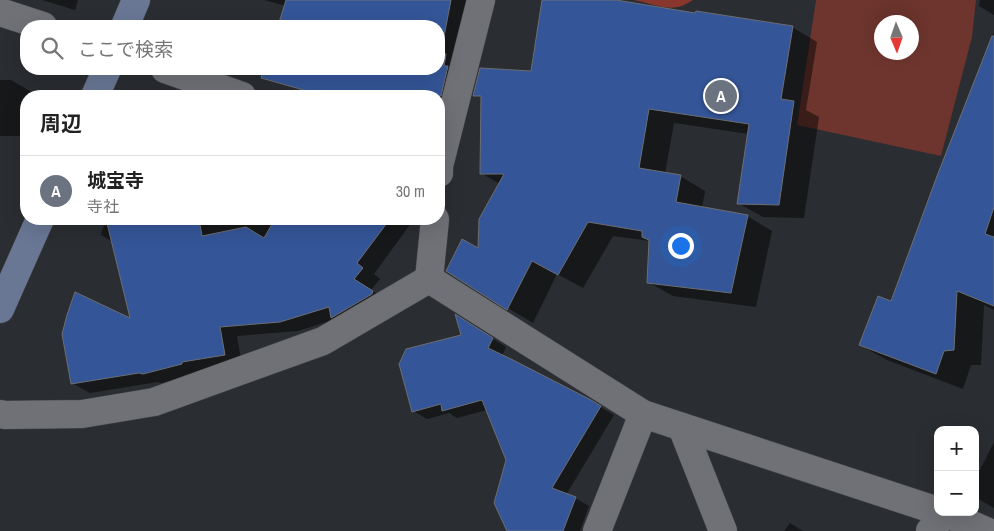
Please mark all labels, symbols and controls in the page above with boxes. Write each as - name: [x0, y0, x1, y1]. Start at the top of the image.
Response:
- north arrow: [874, 15, 919, 60]
- search box: [20, 20, 445, 75]
- icon: search: [38, 34, 66, 62]
- text: ここで検索: [78, 36, 173, 62]
- pin: A: [705, 77, 737, 115]
- text: 周辺: [40, 109, 82, 138]
- text: 城宝寺: [87, 167, 144, 193]
- text: A: [51, 180, 61, 202]
- text: 30 m: [396, 180, 425, 202]
- text: 寺社: [87, 195, 119, 217]
- your location: [668, 233, 694, 259]
- map controls: [934, 426, 979, 516]
- button: +: [934, 426, 979, 471]
- button: −: [934, 471, 979, 516]

